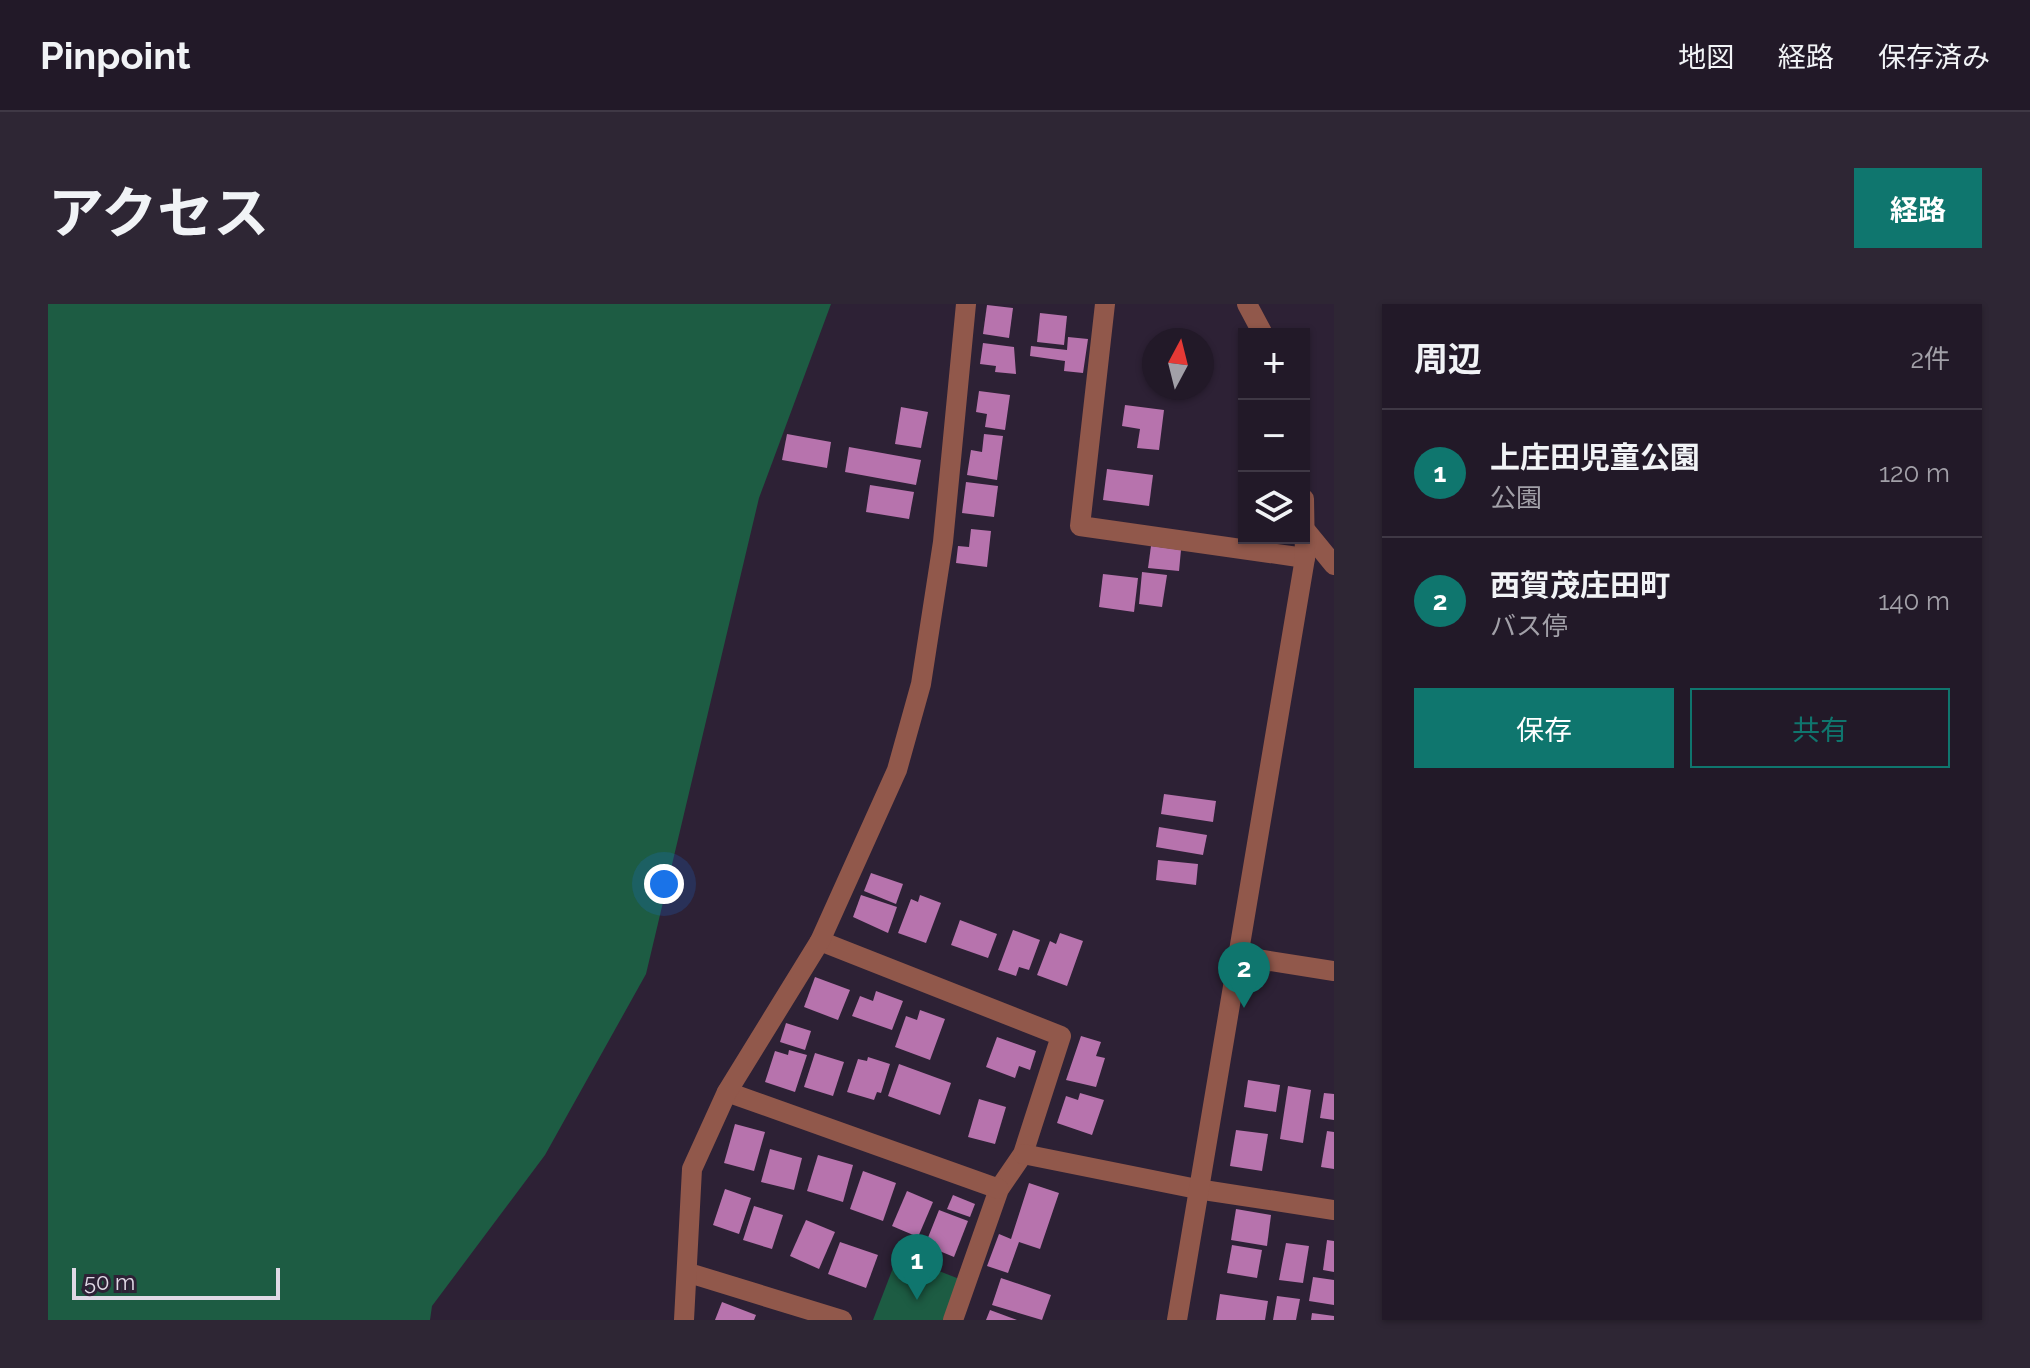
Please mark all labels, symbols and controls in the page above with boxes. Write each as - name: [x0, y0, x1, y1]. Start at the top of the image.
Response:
- text: Pinpoint: [40, 33, 191, 78]
- text: 地図: [1678, 41, 1734, 74]
- text: 経路: [1778, 41, 1834, 74]
- text: 保存済み: [1878, 41, 1990, 74]
- button: 経路: [1854, 168, 1982, 248]
- text: アクセス: [48, 180, 269, 246]
- north arrow: [1142, 328, 1214, 400]
- map controls: [1238, 328, 1310, 544]
- button: +: [1238, 328, 1310, 400]
- text: 周辺: [1414, 339, 1482, 379]
- text: 2件: [1910, 344, 1950, 374]
- button: −: [1238, 400, 1310, 472]
- text: 上庄田児童公園: [1490, 440, 1700, 475]
- text: 1: [1434, 458, 1446, 488]
- text: 120 m: [1879, 458, 1950, 488]
- button: layers: [1238, 472, 1310, 544]
- text: 公園: [1490, 483, 1542, 513]
- text: 西賀茂庄田町: [1490, 568, 1670, 603]
- text: 2: [1433, 586, 1447, 616]
- text: 140 m: [1878, 586, 1950, 616]
- text: バス停: [1490, 611, 1568, 641]
- button: 保存: [1414, 688, 1674, 768]
- button: 共有: [1690, 688, 1950, 768]
- your location: [644, 864, 684, 904]
- pin: 2: [1218, 942, 1270, 1008]
- pin: 1: [891, 1234, 943, 1300]
- scale bar: [72, 1264, 280, 1300]
- text: 50 m: [84, 1269, 135, 1295]

